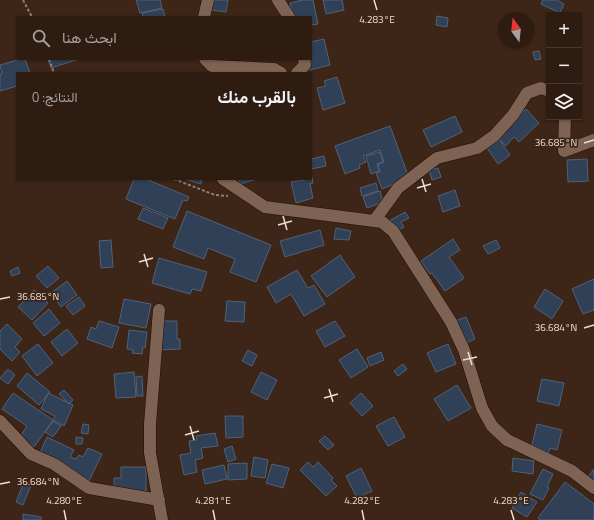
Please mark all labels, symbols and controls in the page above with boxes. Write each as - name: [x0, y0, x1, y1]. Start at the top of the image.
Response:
- text: 4.283°E: [359, 12, 395, 27]
- north arrow: [498, 12, 534, 48]
- map controls: [546, 12, 582, 120]
- button: +: [546, 12, 582, 48]
- search box: [16, 16, 312, 60]
- text: ابحث هنا: [62, 26, 117, 49]
- icon: search: [30, 27, 52, 49]
- button: −: [546, 48, 582, 84]
- text: بالقرب منك: [218, 84, 296, 110]
- button: layers: [546, 84, 582, 120]
- text: النتائج: 0: [32, 87, 77, 107]
- text: 36.685°N: [535, 135, 577, 150]
- text: 36.685°N: [17, 289, 59, 304]
- text: 36.684°N: [535, 320, 577, 335]
- text: 36.684°N: [17, 474, 59, 489]
- text: 4.280°E: [46, 493, 82, 508]
- text: 4.281°E: [195, 493, 231, 508]
- text: 4.282°E: [344, 493, 380, 508]
- text: 4.283°E: [493, 493, 529, 508]

